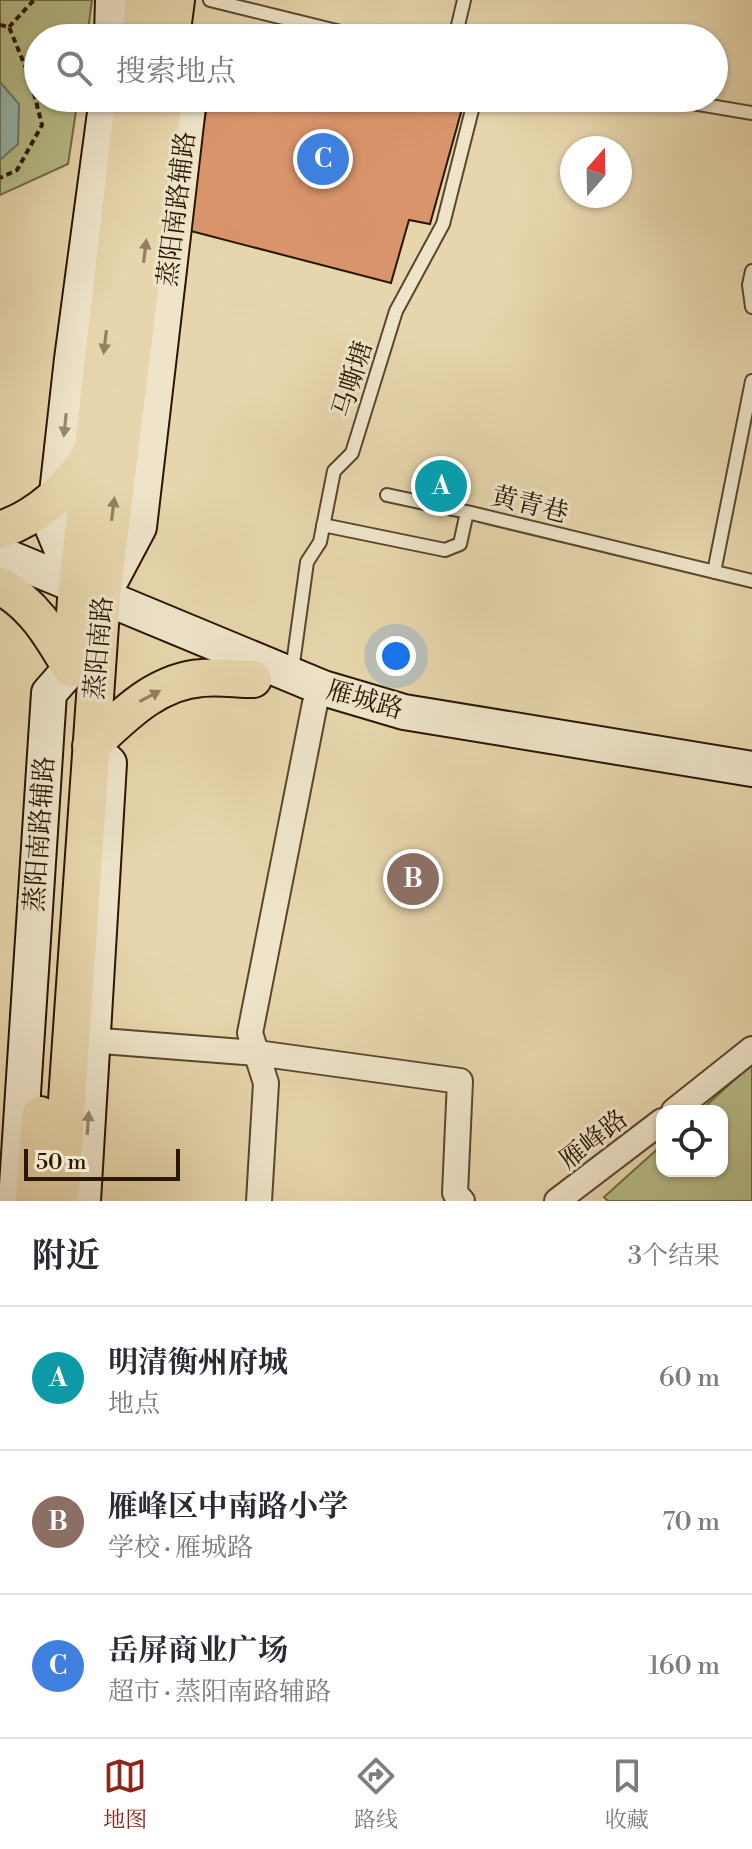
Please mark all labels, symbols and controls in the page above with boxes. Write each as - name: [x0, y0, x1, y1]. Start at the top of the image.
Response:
- search box: [24, 24, 728, 112]
- icon: search: [52, 46, 96, 90]
- text: 搜索地点: [116, 53, 236, 91]
- pin: C: [297, 129, 349, 189]
- street label: 蒸阳南路辅路: [152, 130, 202, 288]
- north arrow: [560, 136, 632, 208]
- one-way arrow: [139, 238, 152, 263]
- one-way arrow: [99, 330, 112, 355]
- street label: 马嘶塘: [326, 337, 380, 421]
- one-way arrow: [58, 413, 71, 438]
- pin: A: [415, 456, 467, 516]
- street label: 黄青巷: [488, 480, 571, 530]
- one-way arrow: [106, 496, 119, 521]
- street label: 蒸阳南路: [79, 595, 119, 701]
- your location: [376, 636, 416, 676]
- street label: 雁城路: [323, 674, 407, 726]
- one-way arrow: [139, 689, 162, 703]
- street label: 蒸阳南路辅路: [19, 755, 61, 913]
- pin: B: [387, 849, 439, 909]
- street label: 雁峰路: [553, 1103, 634, 1176]
- map controls: [656, 1105, 728, 1177]
- button: locate: [656, 1105, 728, 1177]
- one-way arrow: [82, 1110, 95, 1135]
- scale bar: [24, 1145, 180, 1181]
- text: 50 m: [36, 1149, 87, 1176]
- text: 附近: [32, 1236, 100, 1278]
- text: 3个结果: [628, 1240, 720, 1272]
- text: 明清衡州府城: [108, 1344, 288, 1382]
- text: A: [49, 1362, 67, 1394]
- text: 60 m: [659, 1362, 720, 1394]
- text: 地点: [108, 1388, 160, 1420]
- text: 雁峰区中南路小学: [108, 1488, 348, 1526]
- text: B: [48, 1506, 68, 1538]
- text: 70 m: [662, 1506, 720, 1538]
- text: 学校 · 雁城路: [108, 1532, 253, 1564]
- text: 岳屏商业广场: [108, 1632, 288, 1670]
- text: C: [49, 1650, 67, 1682]
- text: 160 m: [649, 1650, 720, 1682]
- text: 超市 · 蒸阳南路辅路: [108, 1676, 331, 1708]
- tab: 地图: [103, 1754, 147, 1834]
- tab: 路线: [354, 1754, 398, 1834]
- tab: 收藏: [605, 1754, 649, 1834]

